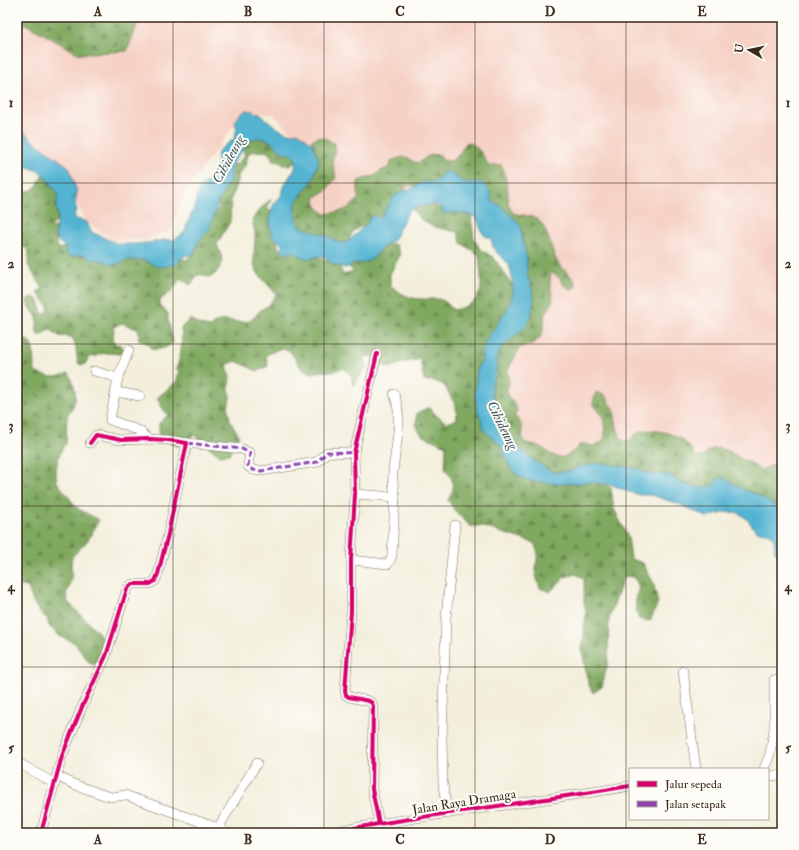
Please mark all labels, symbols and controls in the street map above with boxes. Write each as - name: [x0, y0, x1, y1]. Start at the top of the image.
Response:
- text: A: [93, 4, 103, 20]
- text: B: [244, 4, 252, 20]
- text: C: [395, 4, 405, 20]
- text: D: [545, 4, 556, 20]
- text: E: [697, 4, 707, 20]
- north arrow: [729, 30, 769, 70]
- text: U: [732, 42, 747, 54]
- text: 1: [9, 95, 14, 111]
- text: 1: [786, 95, 791, 111]
- water label: Cihideung: [208, 132, 249, 186]
- text: 2: [8, 256, 15, 272]
- text: 2: [785, 256, 792, 272]
- water label: Cihideung: [483, 398, 522, 453]
- text: 3: [9, 418, 14, 434]
- text: 3: [786, 418, 791, 434]
- text: 4: [6, 579, 15, 595]
- text: 4: [783, 579, 792, 595]
- text: 5: [8, 740, 14, 756]
- text: 5: [785, 740, 791, 756]
- legend: [629, 768, 769, 820]
- text: Jalur sepeda: [664, 777, 723, 792]
- street label: Jalan Raya Dramaga: [410, 786, 518, 819]
- text: Jalan setapak: [664, 797, 726, 812]
- text: A: [93, 832, 103, 848]
- text: B: [244, 832, 252, 848]
- text: C: [395, 832, 405, 848]
- text: D: [545, 832, 556, 848]
- text: E: [697, 832, 707, 848]

